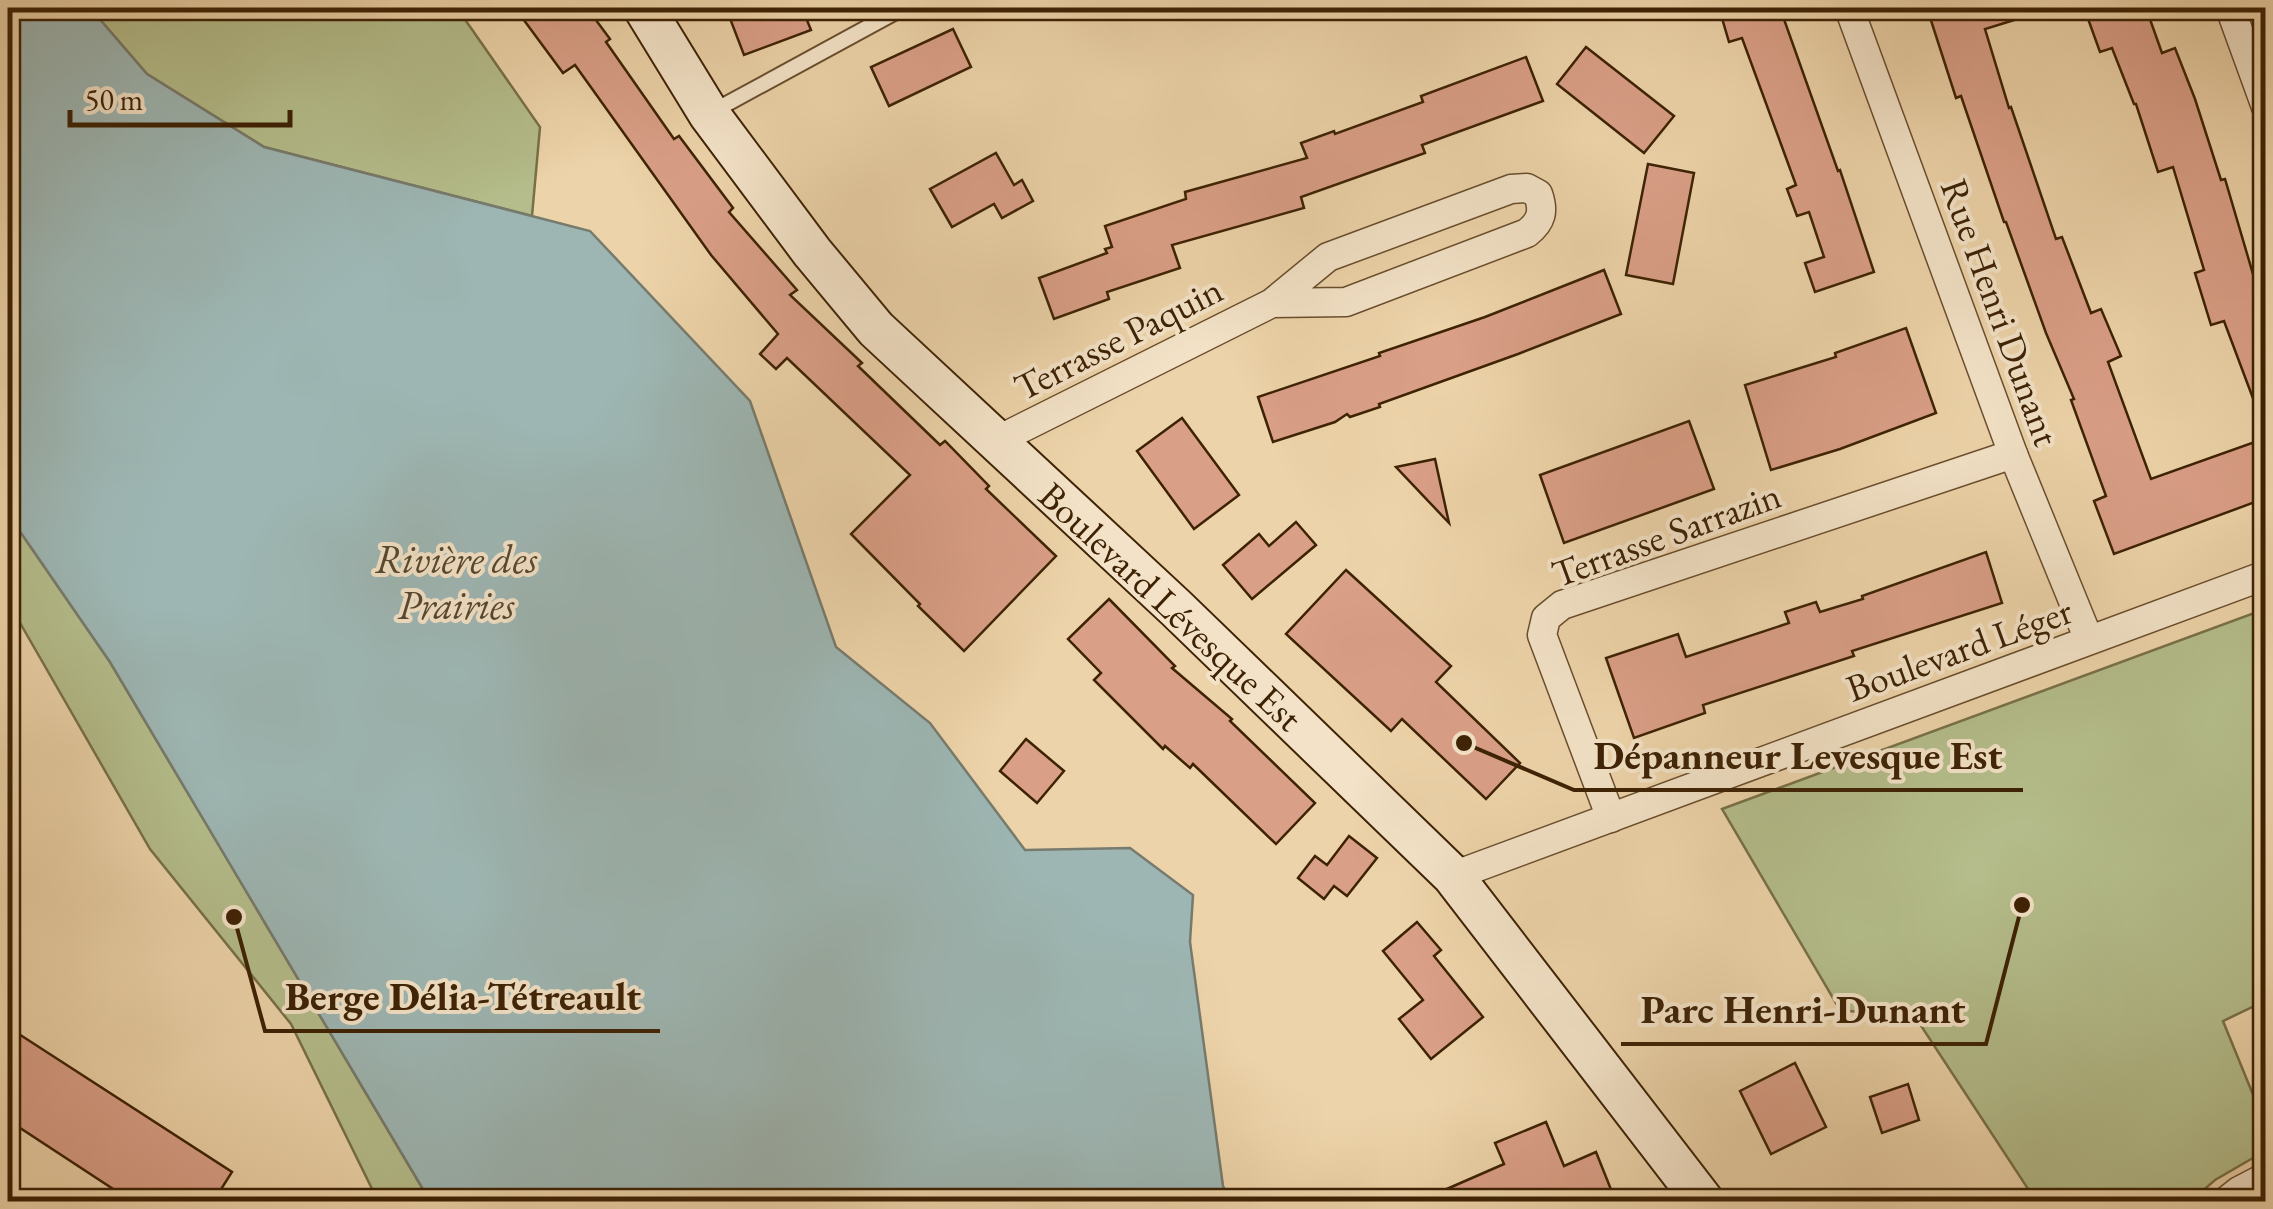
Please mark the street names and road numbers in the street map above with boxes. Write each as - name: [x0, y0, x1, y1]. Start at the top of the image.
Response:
- street label: Rue Henri Dunant: [1930, 172, 2072, 452]
- street label: Terrasse Paquin: [1006, 265, 1230, 411]
- street label: Terrasse Sarrazin: [1545, 470, 1787, 598]
- street label: Boulevard Lévesque Est: [1029, 471, 1313, 741]
- street label: Boulevard Léger: [1839, 585, 2079, 713]

